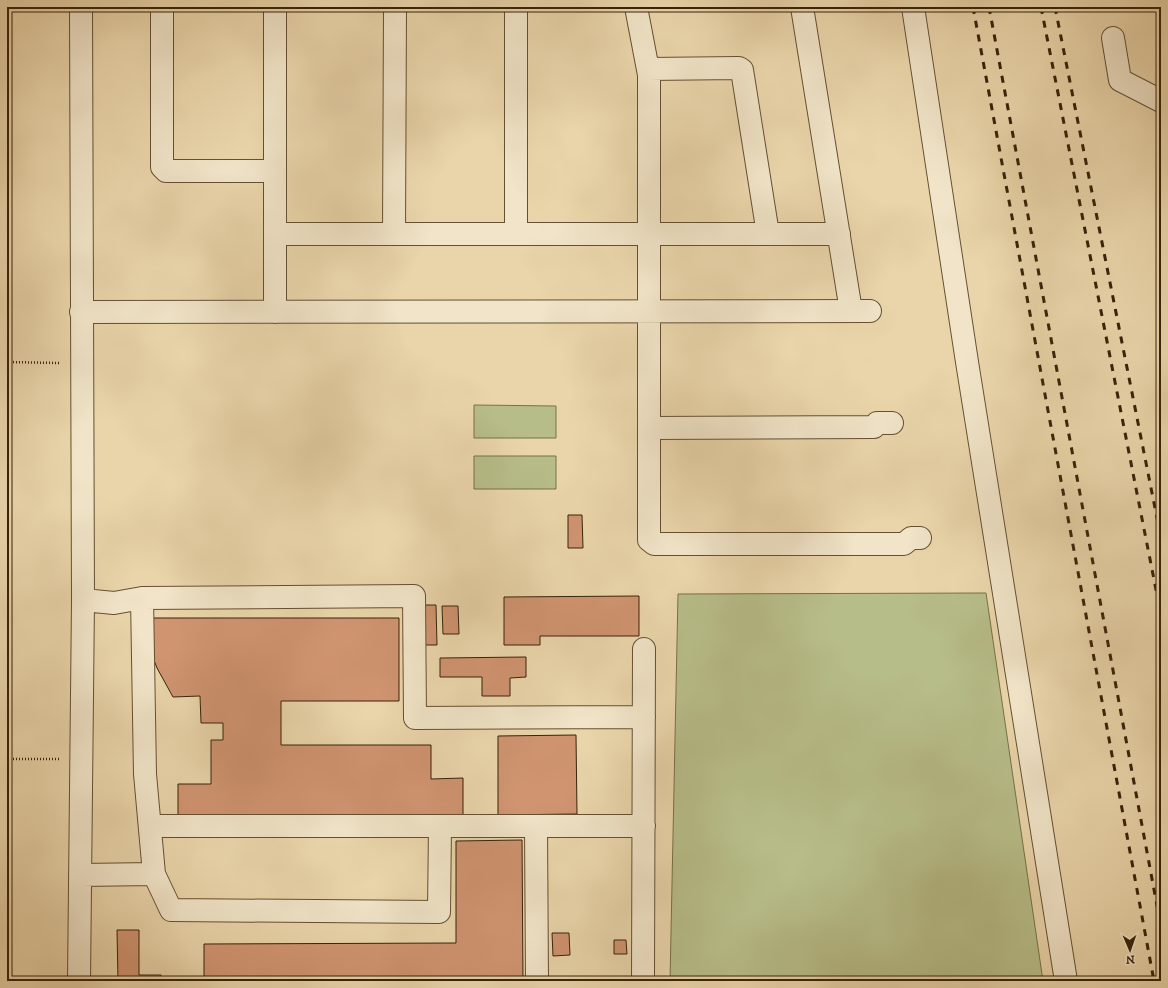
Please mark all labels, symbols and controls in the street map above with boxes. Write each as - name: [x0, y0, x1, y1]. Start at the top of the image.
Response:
- north arrow: [1110, 930, 1150, 970]
- text: N: [1126, 952, 1135, 966]

